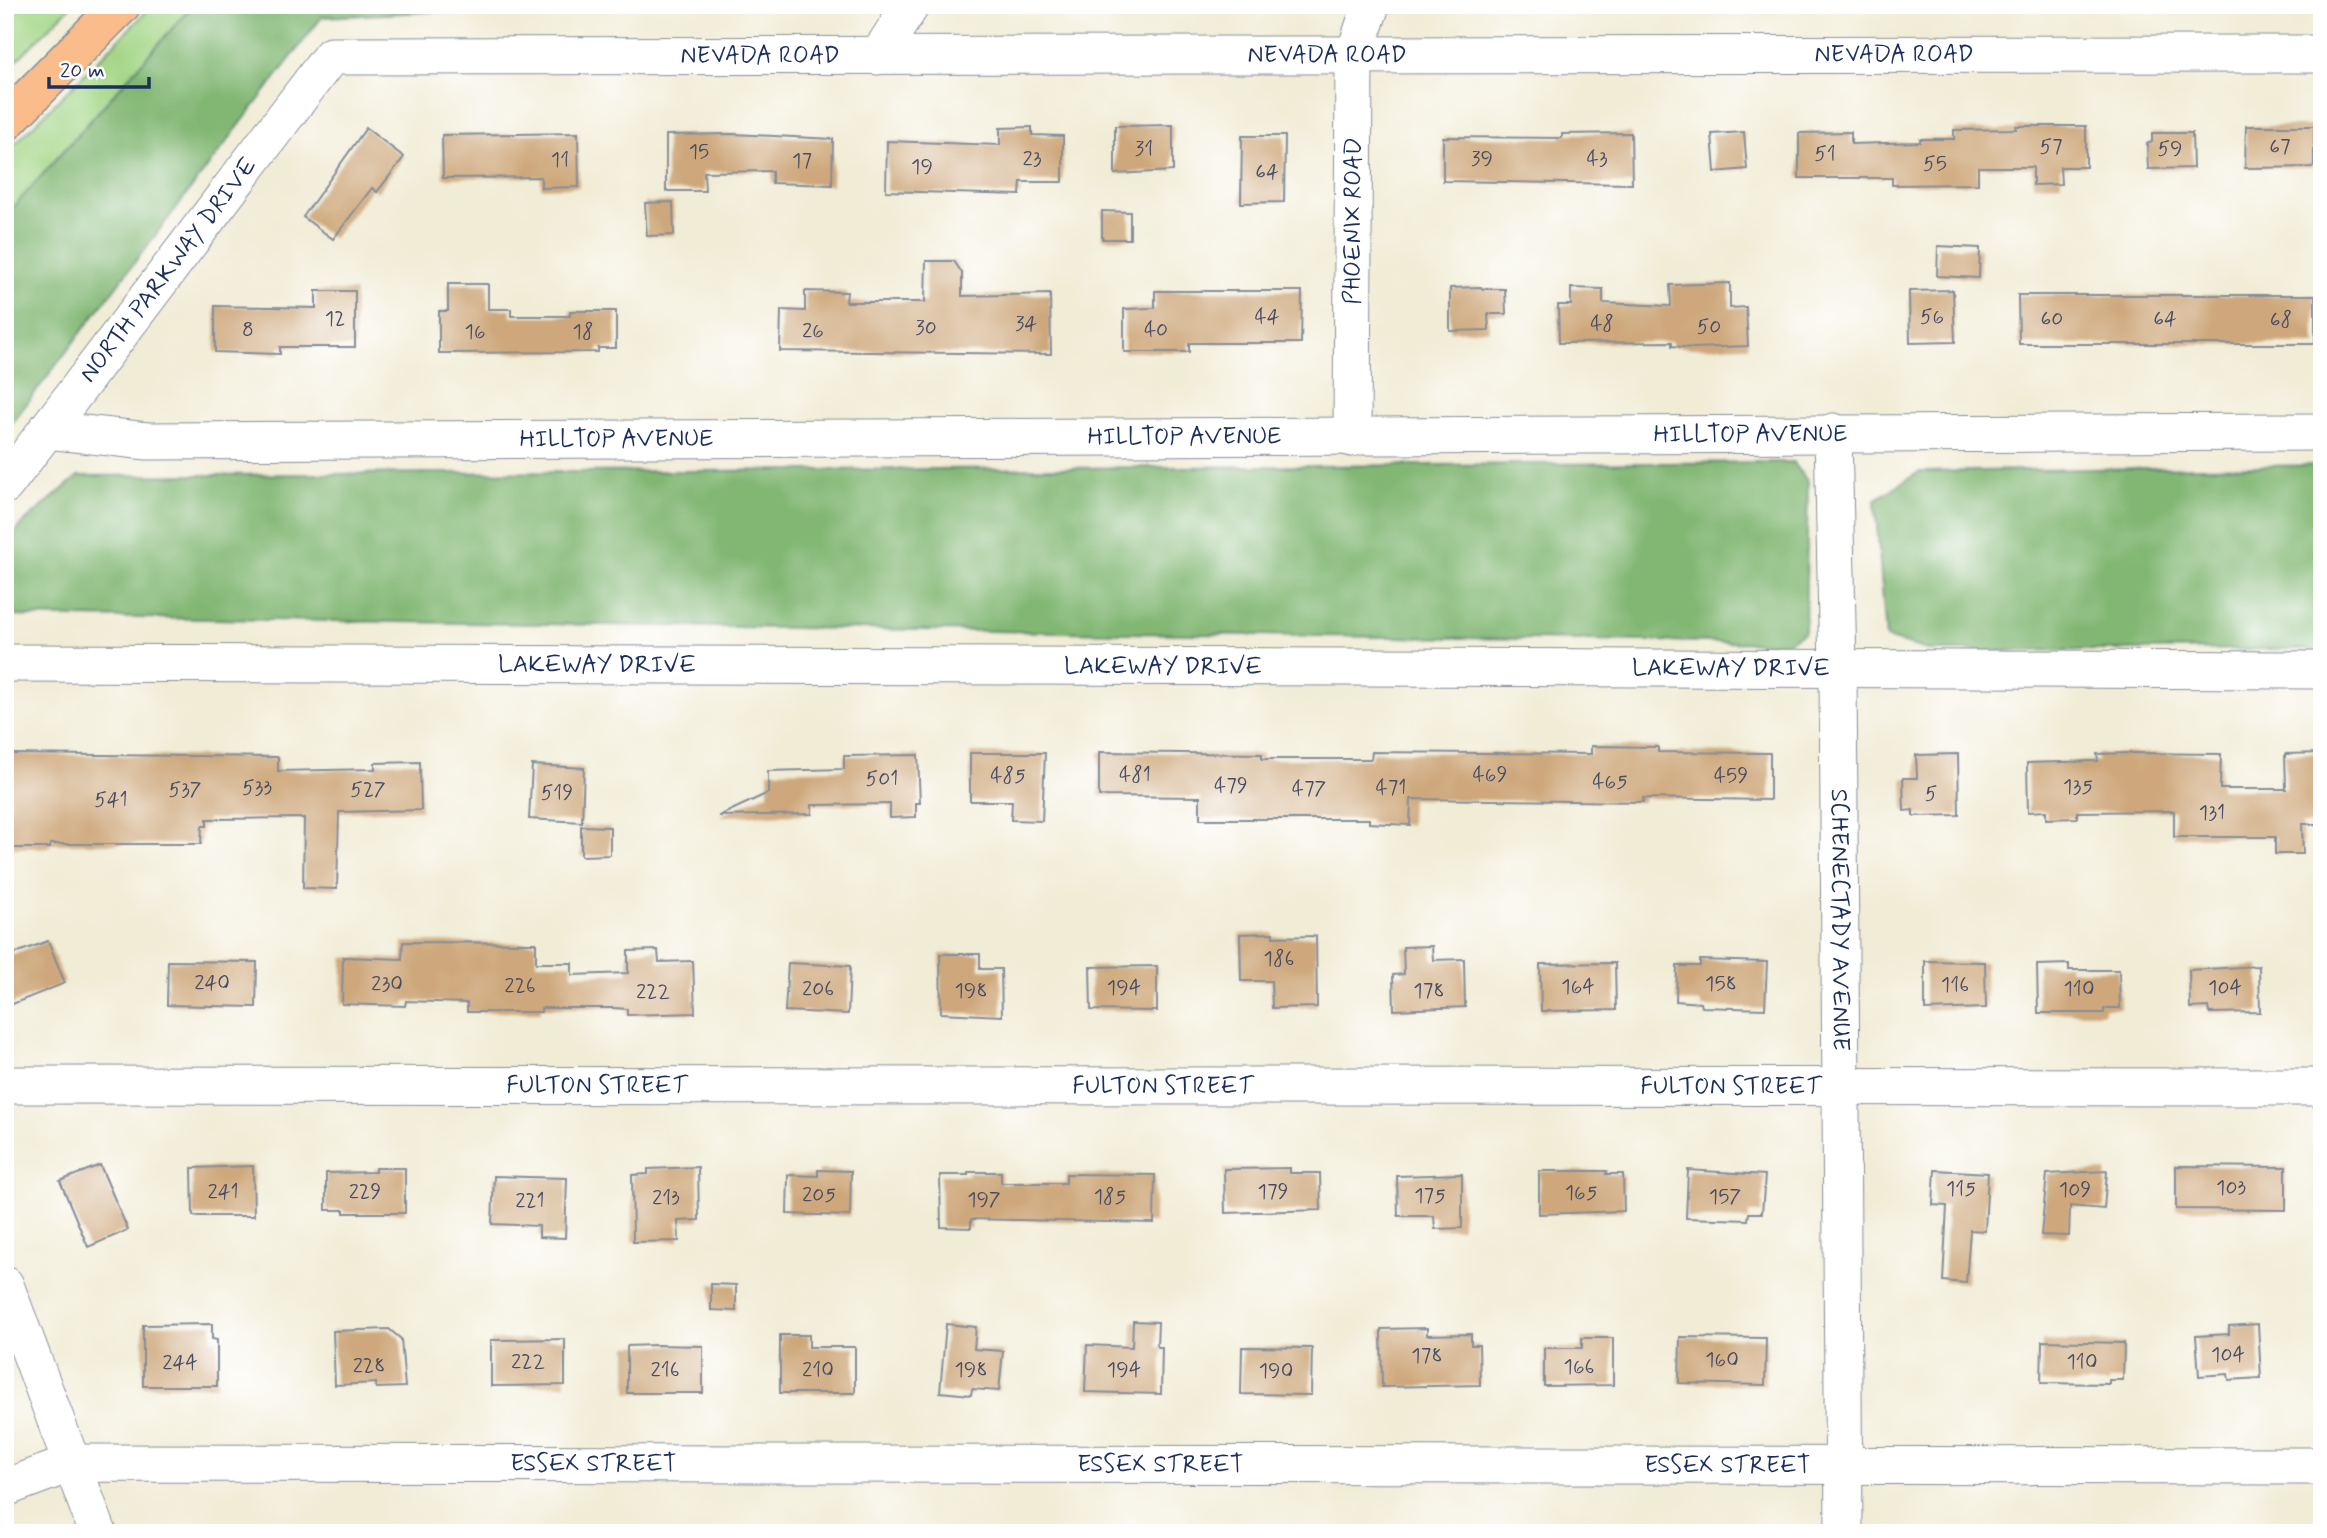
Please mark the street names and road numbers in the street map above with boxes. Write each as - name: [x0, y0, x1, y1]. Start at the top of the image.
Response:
- street label: NEVADA ROAD: [1248, 39, 1407, 71]
- street label: NEVADA ROAD: [1815, 39, 1974, 70]
- street label: NEVADA ROAD: [681, 40, 840, 71]
- street label: PHOENIX ROAD: [1337, 137, 1369, 305]
- street label: NORTH PARKWAY DRIVE: [73, 151, 264, 389]
- street label: HILLTOP AVENUE: [1653, 418, 1848, 450]
- street label: HILLTOP AVENUE: [1087, 421, 1282, 453]
- street label: HILLTOP AVENUE: [519, 423, 714, 455]
- street label: LAKEWAY DRIVE: [498, 649, 696, 681]
- street label: LAKEWAY DRIVE: [1064, 651, 1262, 682]
- street label: LAKEWAY DRIVE: [1632, 652, 1830, 684]
- street label: SCHENECTADY AVENUE: [1823, 789, 1856, 1051]
- street label: FULTON STREET: [506, 1070, 689, 1101]
- street label: FULTON STREET: [1072, 1070, 1255, 1102]
- street label: FULTON STREET: [1640, 1071, 1823, 1102]
- street label: ESSEX STREET: [510, 1448, 677, 1479]
- street label: ESSEX STREET: [1077, 1449, 1244, 1480]
- street label: ESSEX STREET: [1644, 1450, 1811, 1481]

